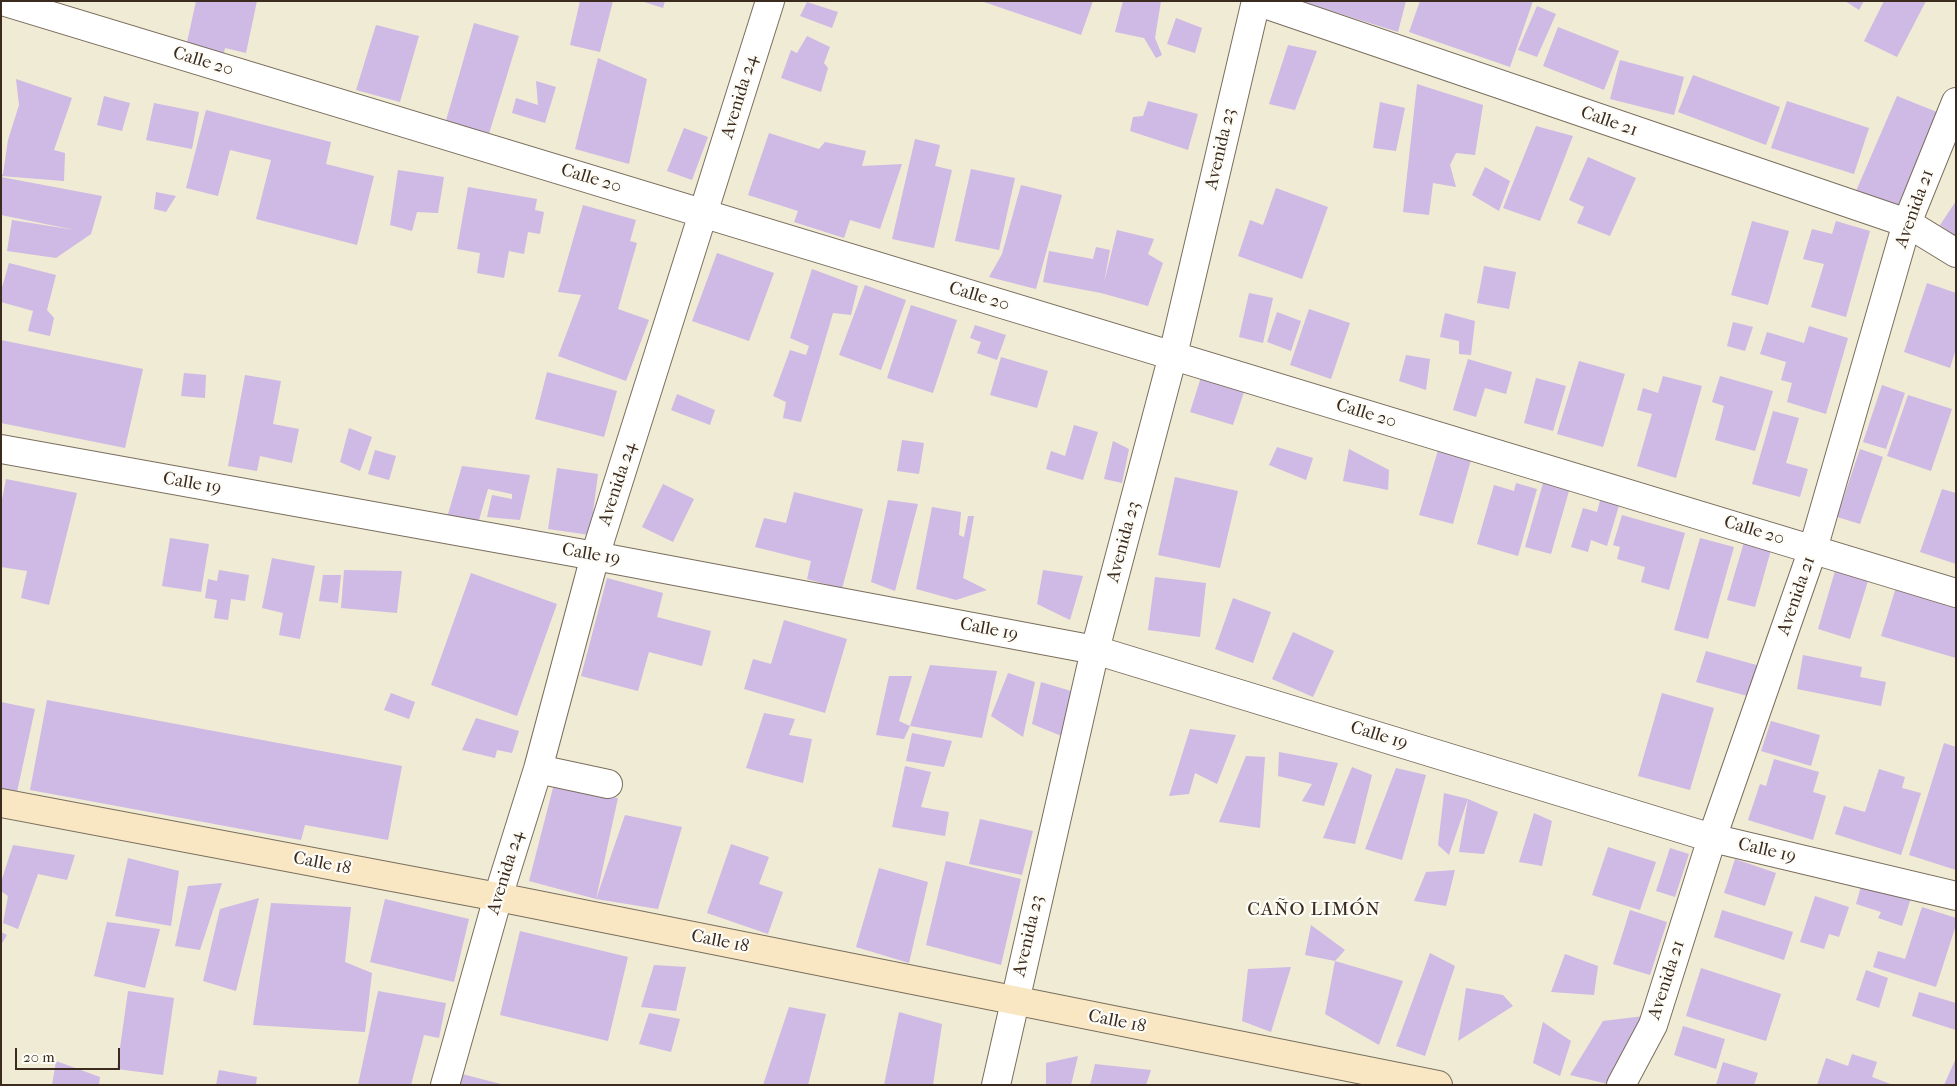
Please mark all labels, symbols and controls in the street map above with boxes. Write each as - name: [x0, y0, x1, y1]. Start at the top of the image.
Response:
- street label: Calle 20: [170, 43, 236, 81]
- street label: Avenida 24: [717, 53, 763, 141]
- street label: Calle 21: [1578, 102, 1640, 142]
- street label: Avenida 23: [1201, 106, 1241, 192]
- street label: Calle 20: [558, 160, 624, 198]
- street label: Avenida 21: [1891, 167, 1939, 251]
- street label: Calle 20: [946, 278, 1012, 316]
- street label: Calle 20: [1333, 395, 1399, 433]
- street label: Avenida 24: [594, 440, 642, 528]
- street label: Calle 19: [161, 468, 223, 500]
- street label: Avenida 23: [1103, 499, 1145, 585]
- street label: Calle 20: [1721, 512, 1787, 550]
- street label: Calle 19: [560, 539, 622, 571]
- street label: Avenida 21: [1773, 554, 1821, 638]
- street label: Calle 19: [958, 614, 1020, 646]
- street label: Calle 19: [1348, 717, 1410, 755]
- street label: Avenida 24: [483, 829, 529, 917]
- street label: Calle 19: [1736, 834, 1798, 868]
- street label: Calle 18: [291, 848, 353, 880]
- street label: Avenida 23: [1009, 893, 1049, 979]
- district label: CAÑO LIMÓN: [1246, 899, 1382, 921]
- street label: Calle 18: [689, 926, 751, 958]
- street label: Avenida 21: [1644, 938, 1690, 1022]
- street label: Calle 18: [1086, 1006, 1148, 1038]
- scale bar: [18, 1038, 122, 1070]
- text: 20 m: [23, 1048, 55, 1066]

